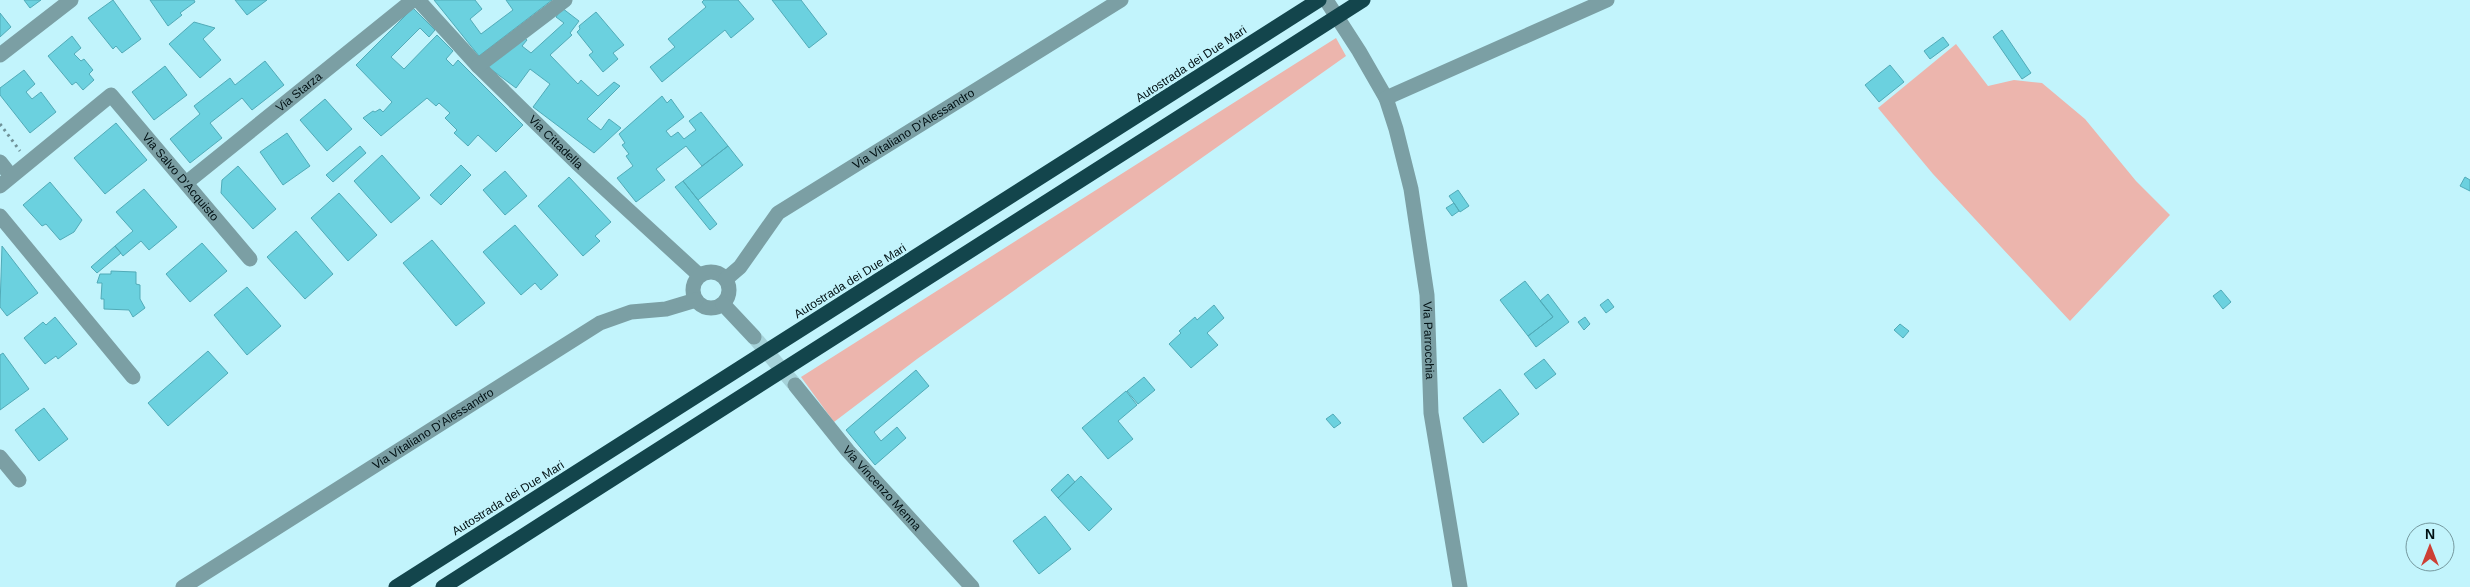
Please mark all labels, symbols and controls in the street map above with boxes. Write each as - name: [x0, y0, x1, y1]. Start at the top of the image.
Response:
- street label: Autostrada dei Due Mari: [1133, 23, 1249, 105]
- street label: Via Starza: [273, 69, 325, 115]
- street label: Via Vitaliano D'Alessandro: [850, 86, 977, 172]
- street label: Via Cittadella: [526, 112, 586, 172]
- street label: Via Salvo D'Acquisto: [139, 130, 222, 224]
- street label: Autostrada dei Due Mari: [791, 241, 909, 321]
- street label: Via Parrocchia: [1420, 301, 1437, 380]
- street label: Via Vitaliano D'Alessandro: [370, 385, 497, 472]
- street label: Via Vincenzo Menna: [840, 443, 924, 534]
- street label: Autostrada dei Due Mari: [449, 458, 567, 538]
- north arrow: [2405, 522, 2455, 572]
- text: N: [2425, 526, 2435, 542]

